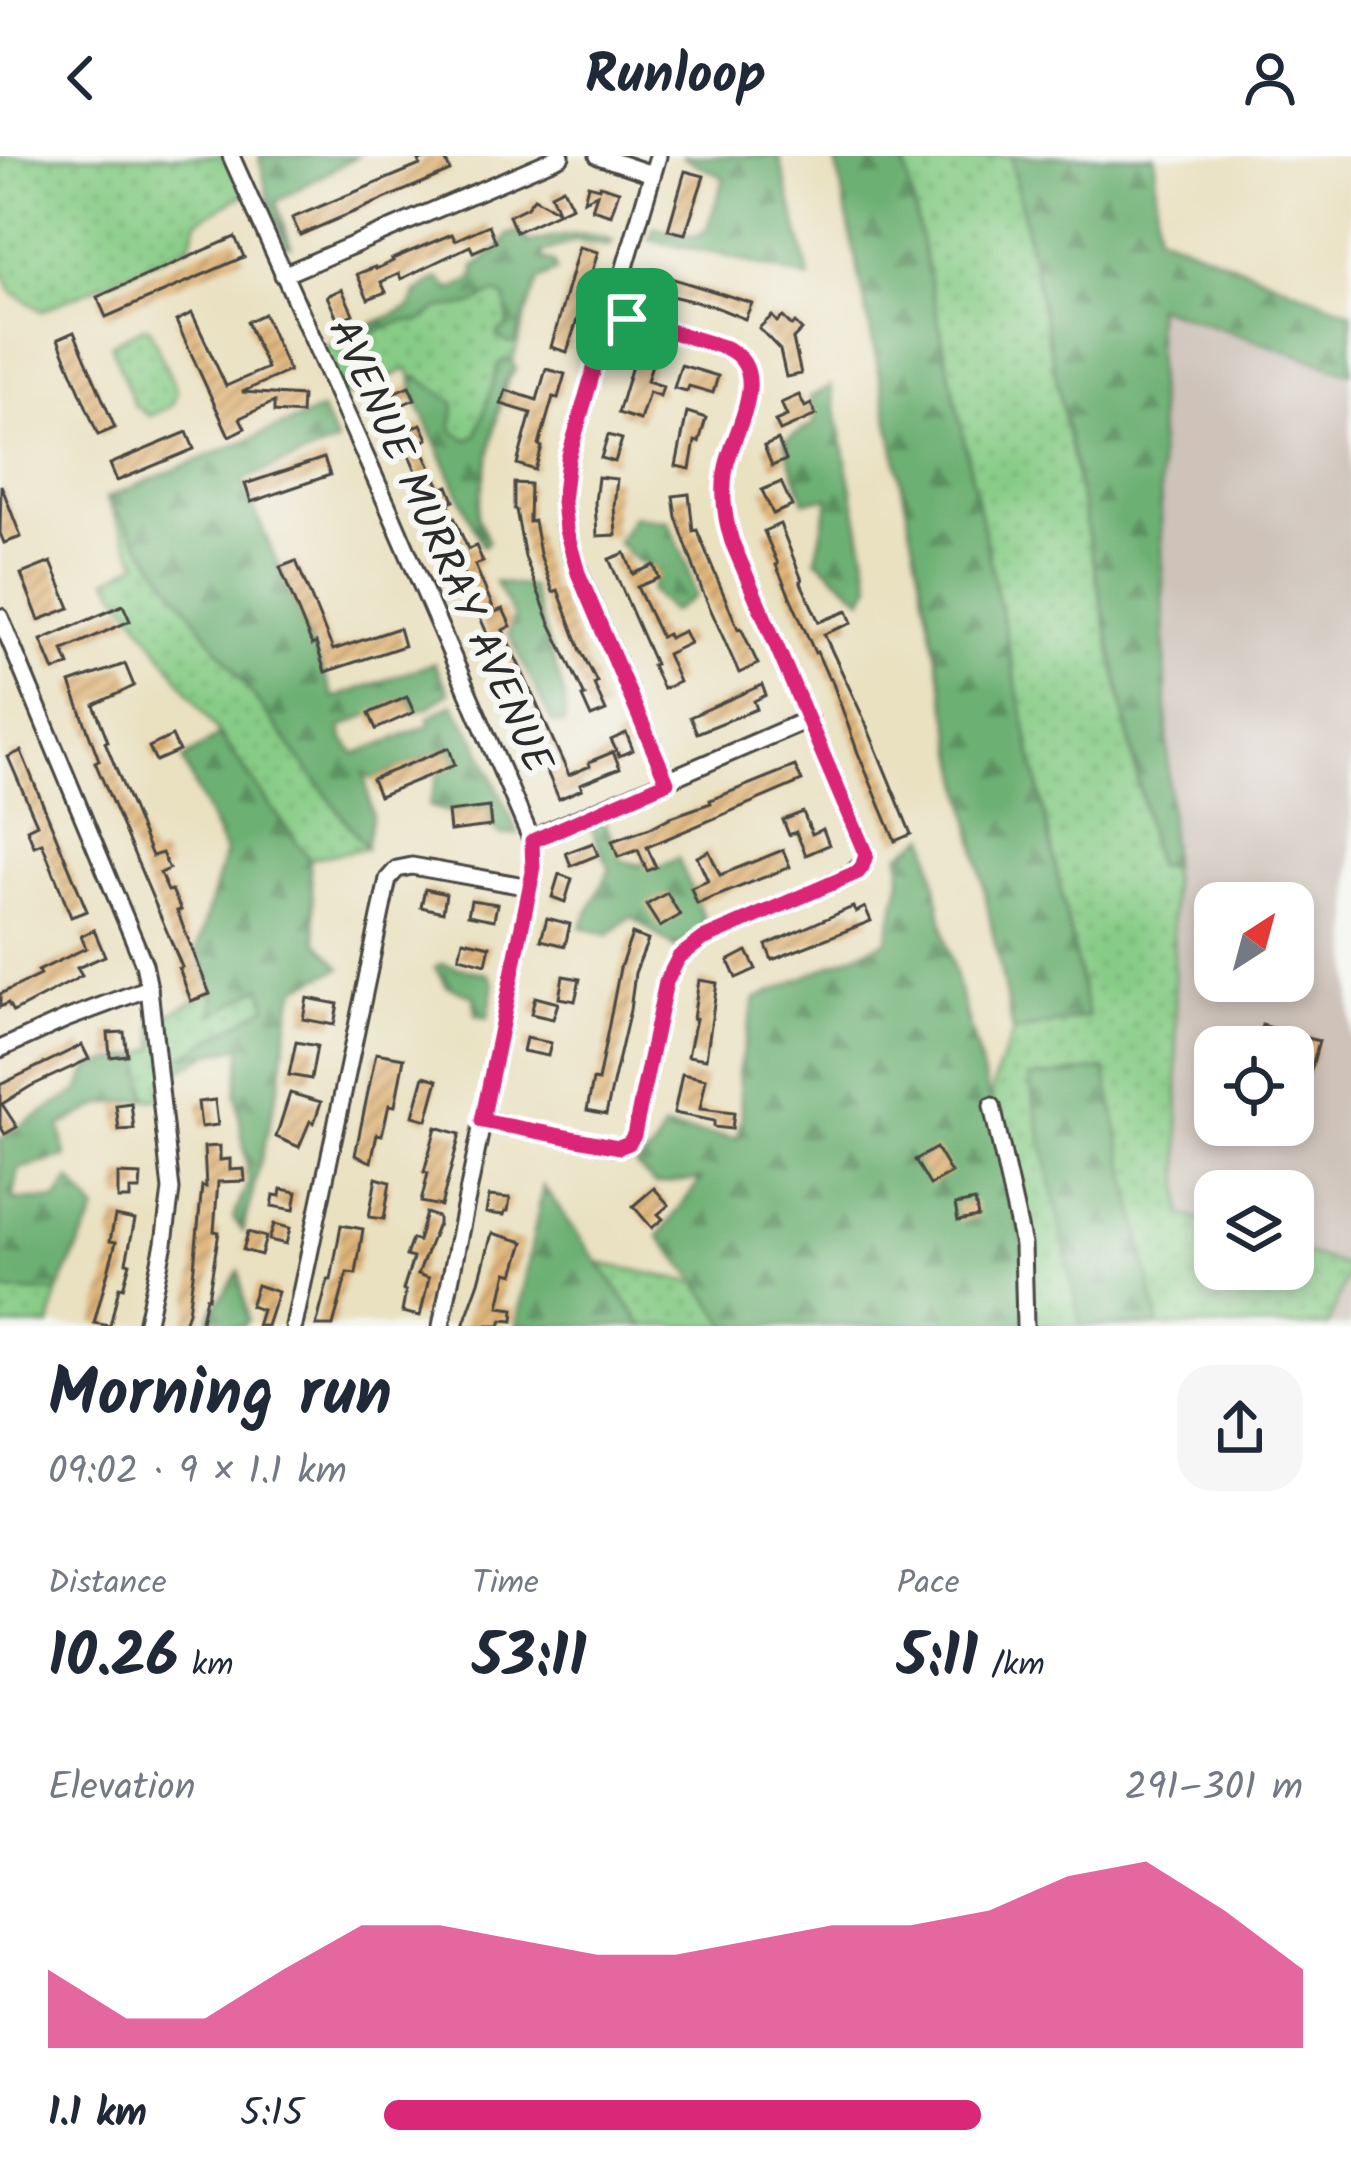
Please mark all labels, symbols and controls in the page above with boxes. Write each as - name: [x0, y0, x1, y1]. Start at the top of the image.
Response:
- text: Runloop: [585, 35, 766, 121]
- icon: back: [48, 45, 114, 111]
- icon: person: [1237, 45, 1303, 111]
- pin: [576, 268, 678, 370]
- icon: arrive: [594, 286, 660, 352]
- street label: AVENUE MURRAY AVENUE: [308, 308, 570, 786]
- north arrow: [1194, 882, 1314, 1002]
- map controls: [1194, 882, 1314, 1290]
- button: locate: [1194, 1026, 1314, 1146]
- button: layers: [1194, 1170, 1314, 1290]
- text: Morning run: [48, 1344, 392, 1449]
- button: share: [1177, 1365, 1303, 1491]
- text: 09:02 · 9 × 1.1 km: [48, 1442, 347, 1504]
- text: Distance: [48, 1558, 167, 1611]
- text: Time: [472, 1558, 539, 1611]
- text: Pace: [897, 1558, 960, 1611]
- text: 10.26: [48, 1611, 179, 1707]
- text: 53:11: [472, 1611, 587, 1707]
- text: 5:11: [897, 1611, 978, 1707]
- text: km: [179, 1640, 234, 1693]
- text: /km: [978, 1640, 1045, 1693]
- text: Elevation: [48, 1758, 196, 1820]
- text: 291–301 m: [1125, 1758, 1303, 1820]
- text: 1.1 km: [48, 2084, 147, 2146]
- text: 5:15: [240, 2084, 304, 2146]

